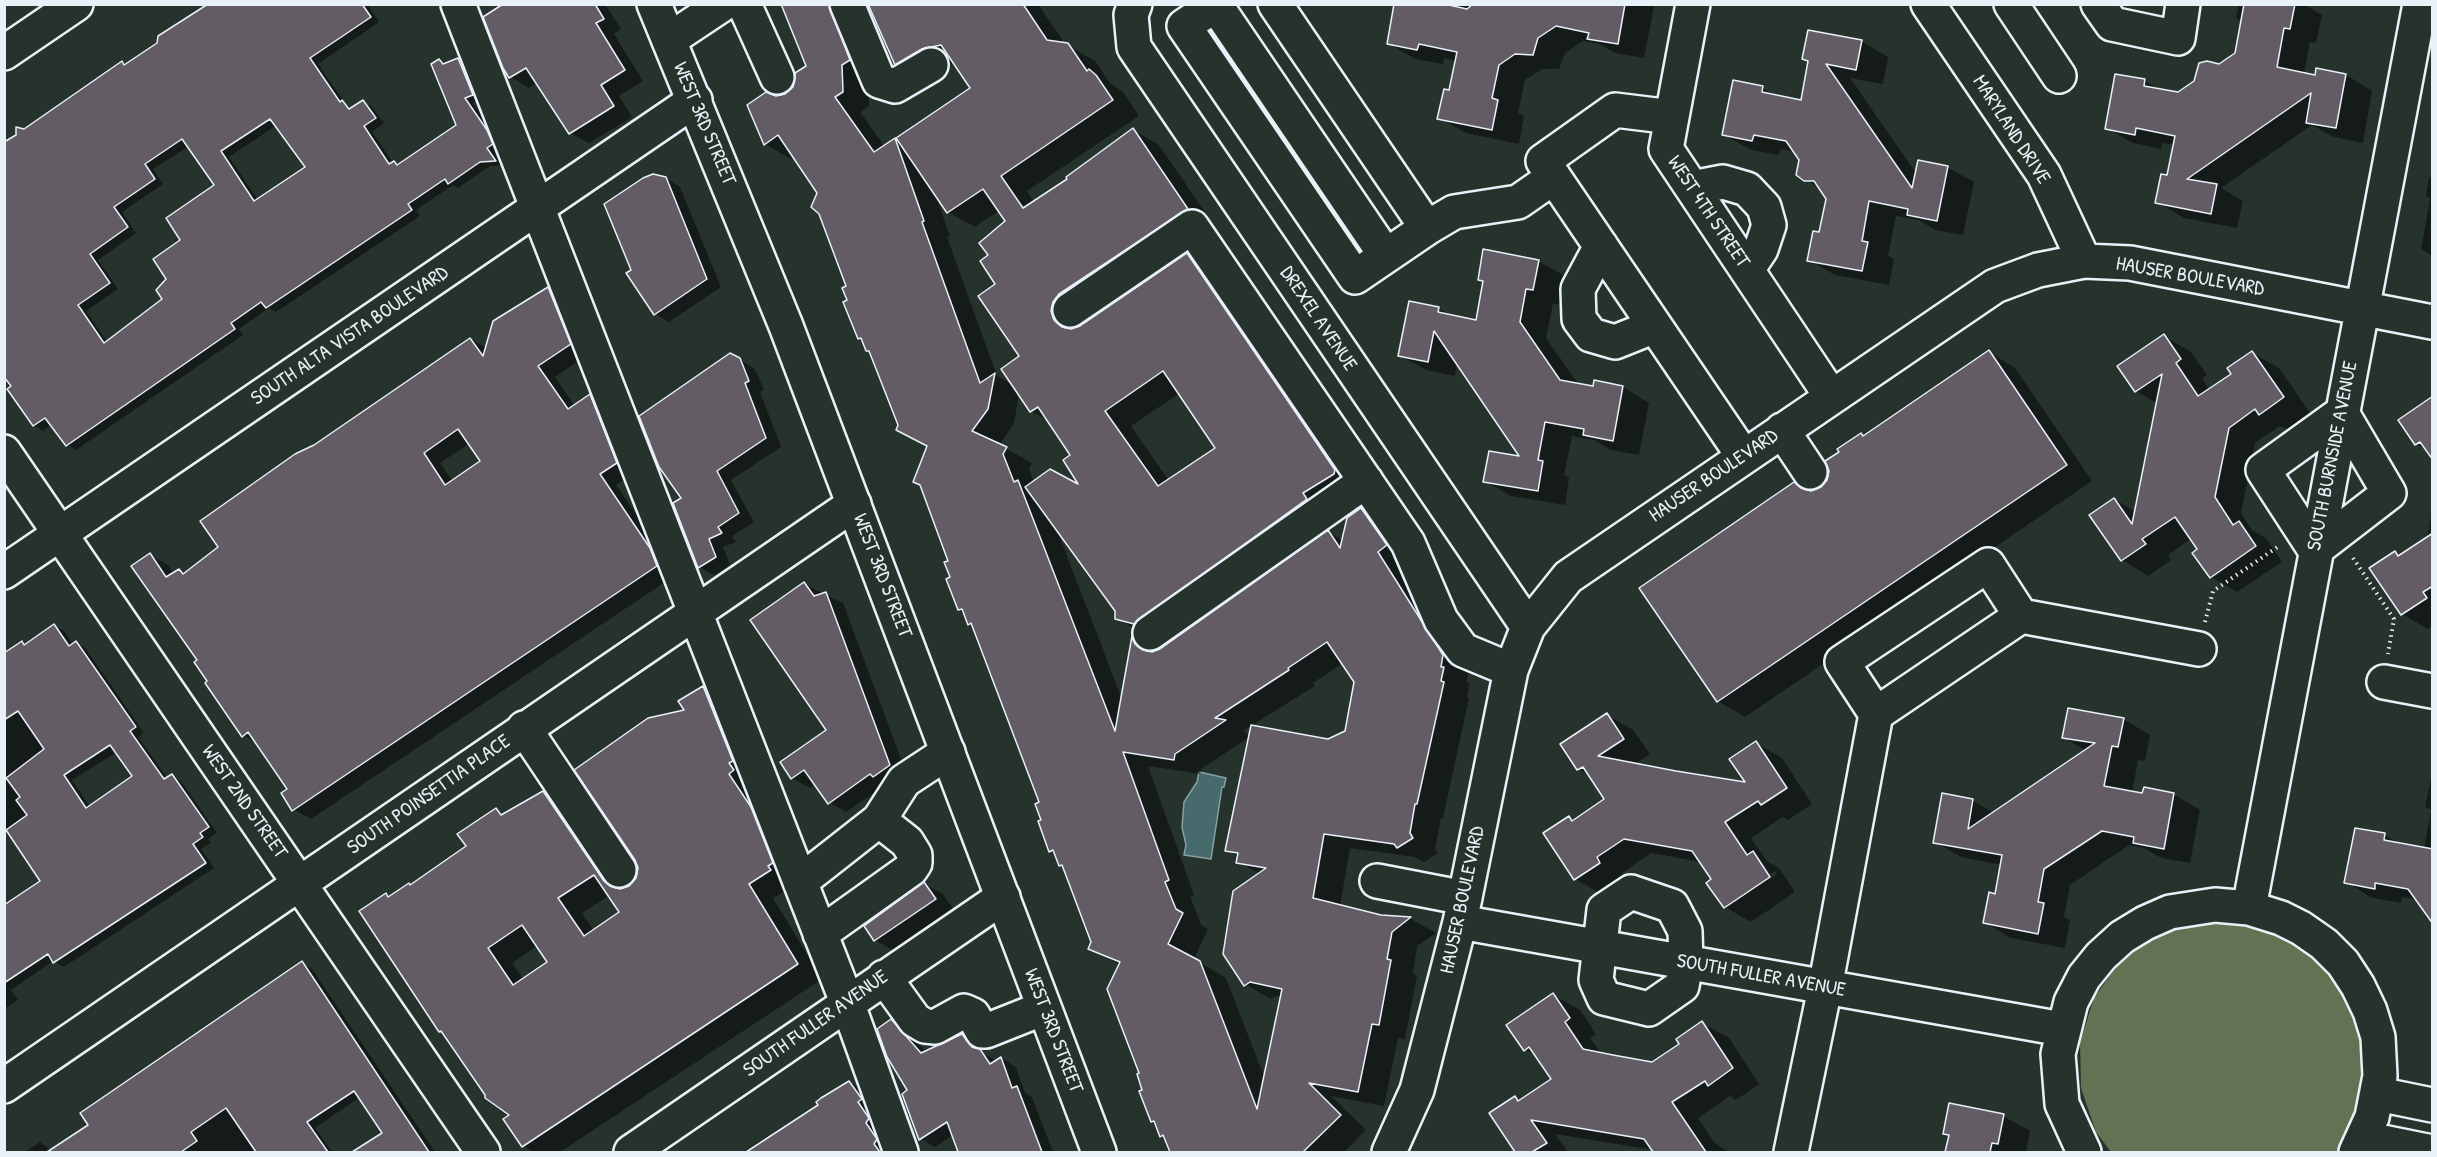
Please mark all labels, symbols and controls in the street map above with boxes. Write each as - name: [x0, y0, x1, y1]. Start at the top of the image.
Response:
- street label: WEST 3RD STREET: [667, 59, 741, 189]
- street label: MARYLAND DRIVE: [1967, 71, 2055, 189]
- street label: WEST 4TH STREET: [1662, 151, 1754, 273]
- street label: HAUSER BOULEVARD: [2114, 252, 2266, 302]
- street label: SOUTH ALTA VISTA BOULEVARD: [247, 261, 453, 411]
- street label: DREXEL AVENUE: [1274, 262, 1362, 376]
- street label: SOUTH BURNSIDE AVENUE: [2303, 359, 2363, 553]
- street label: HAUSER BOULEVARD: [1645, 424, 1783, 528]
- street label: WEST 3RD STREET: [847, 511, 917, 641]
- street label: SOUTH POINSETTIA PLACE: [343, 730, 515, 860]
- street label: WEST 2ND STREET: [196, 741, 292, 863]
- street label: HAUSER BOULEVARD: [1436, 824, 1490, 976]
- street label: SOUTH FULLER AVENUE: [1675, 949, 1847, 1003]
- street label: SOUTH FULLER AVENUE: [739, 965, 893, 1083]
- street label: WEST 3RD STREET: [1018, 966, 1088, 1096]

